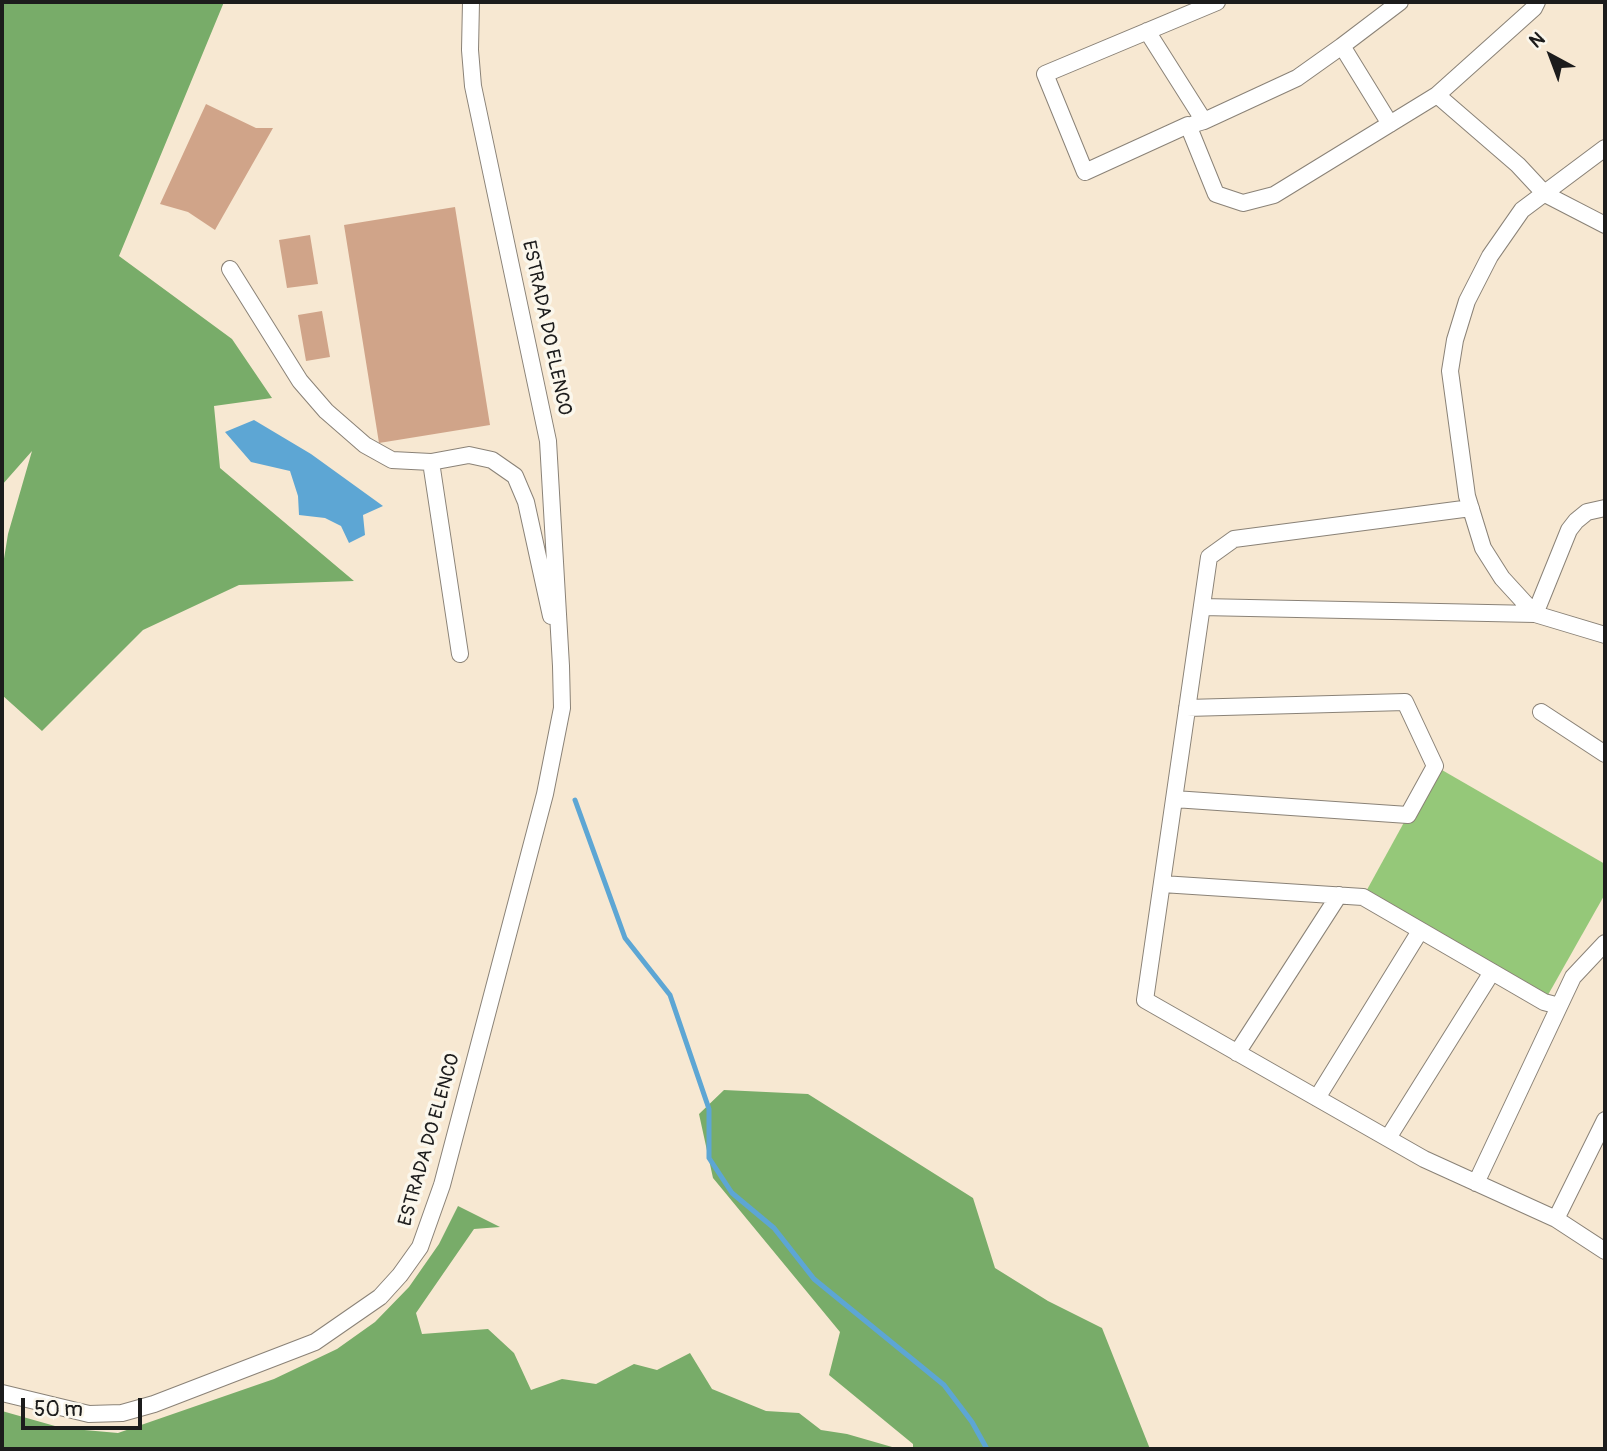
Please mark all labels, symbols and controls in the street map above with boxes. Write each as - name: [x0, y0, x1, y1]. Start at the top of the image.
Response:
- north arrow: [1516, 21, 1586, 91]
- text: N: [1524, 27, 1550, 53]
- street label: ESTRADA DO ELENCO: [516, 239, 576, 417]
- street label: ESTRADA DO ELENCO: [395, 1051, 465, 1229]
- scale bar: [24, 1384, 145, 1428]
- text: 50 m: [34, 1396, 83, 1423]

